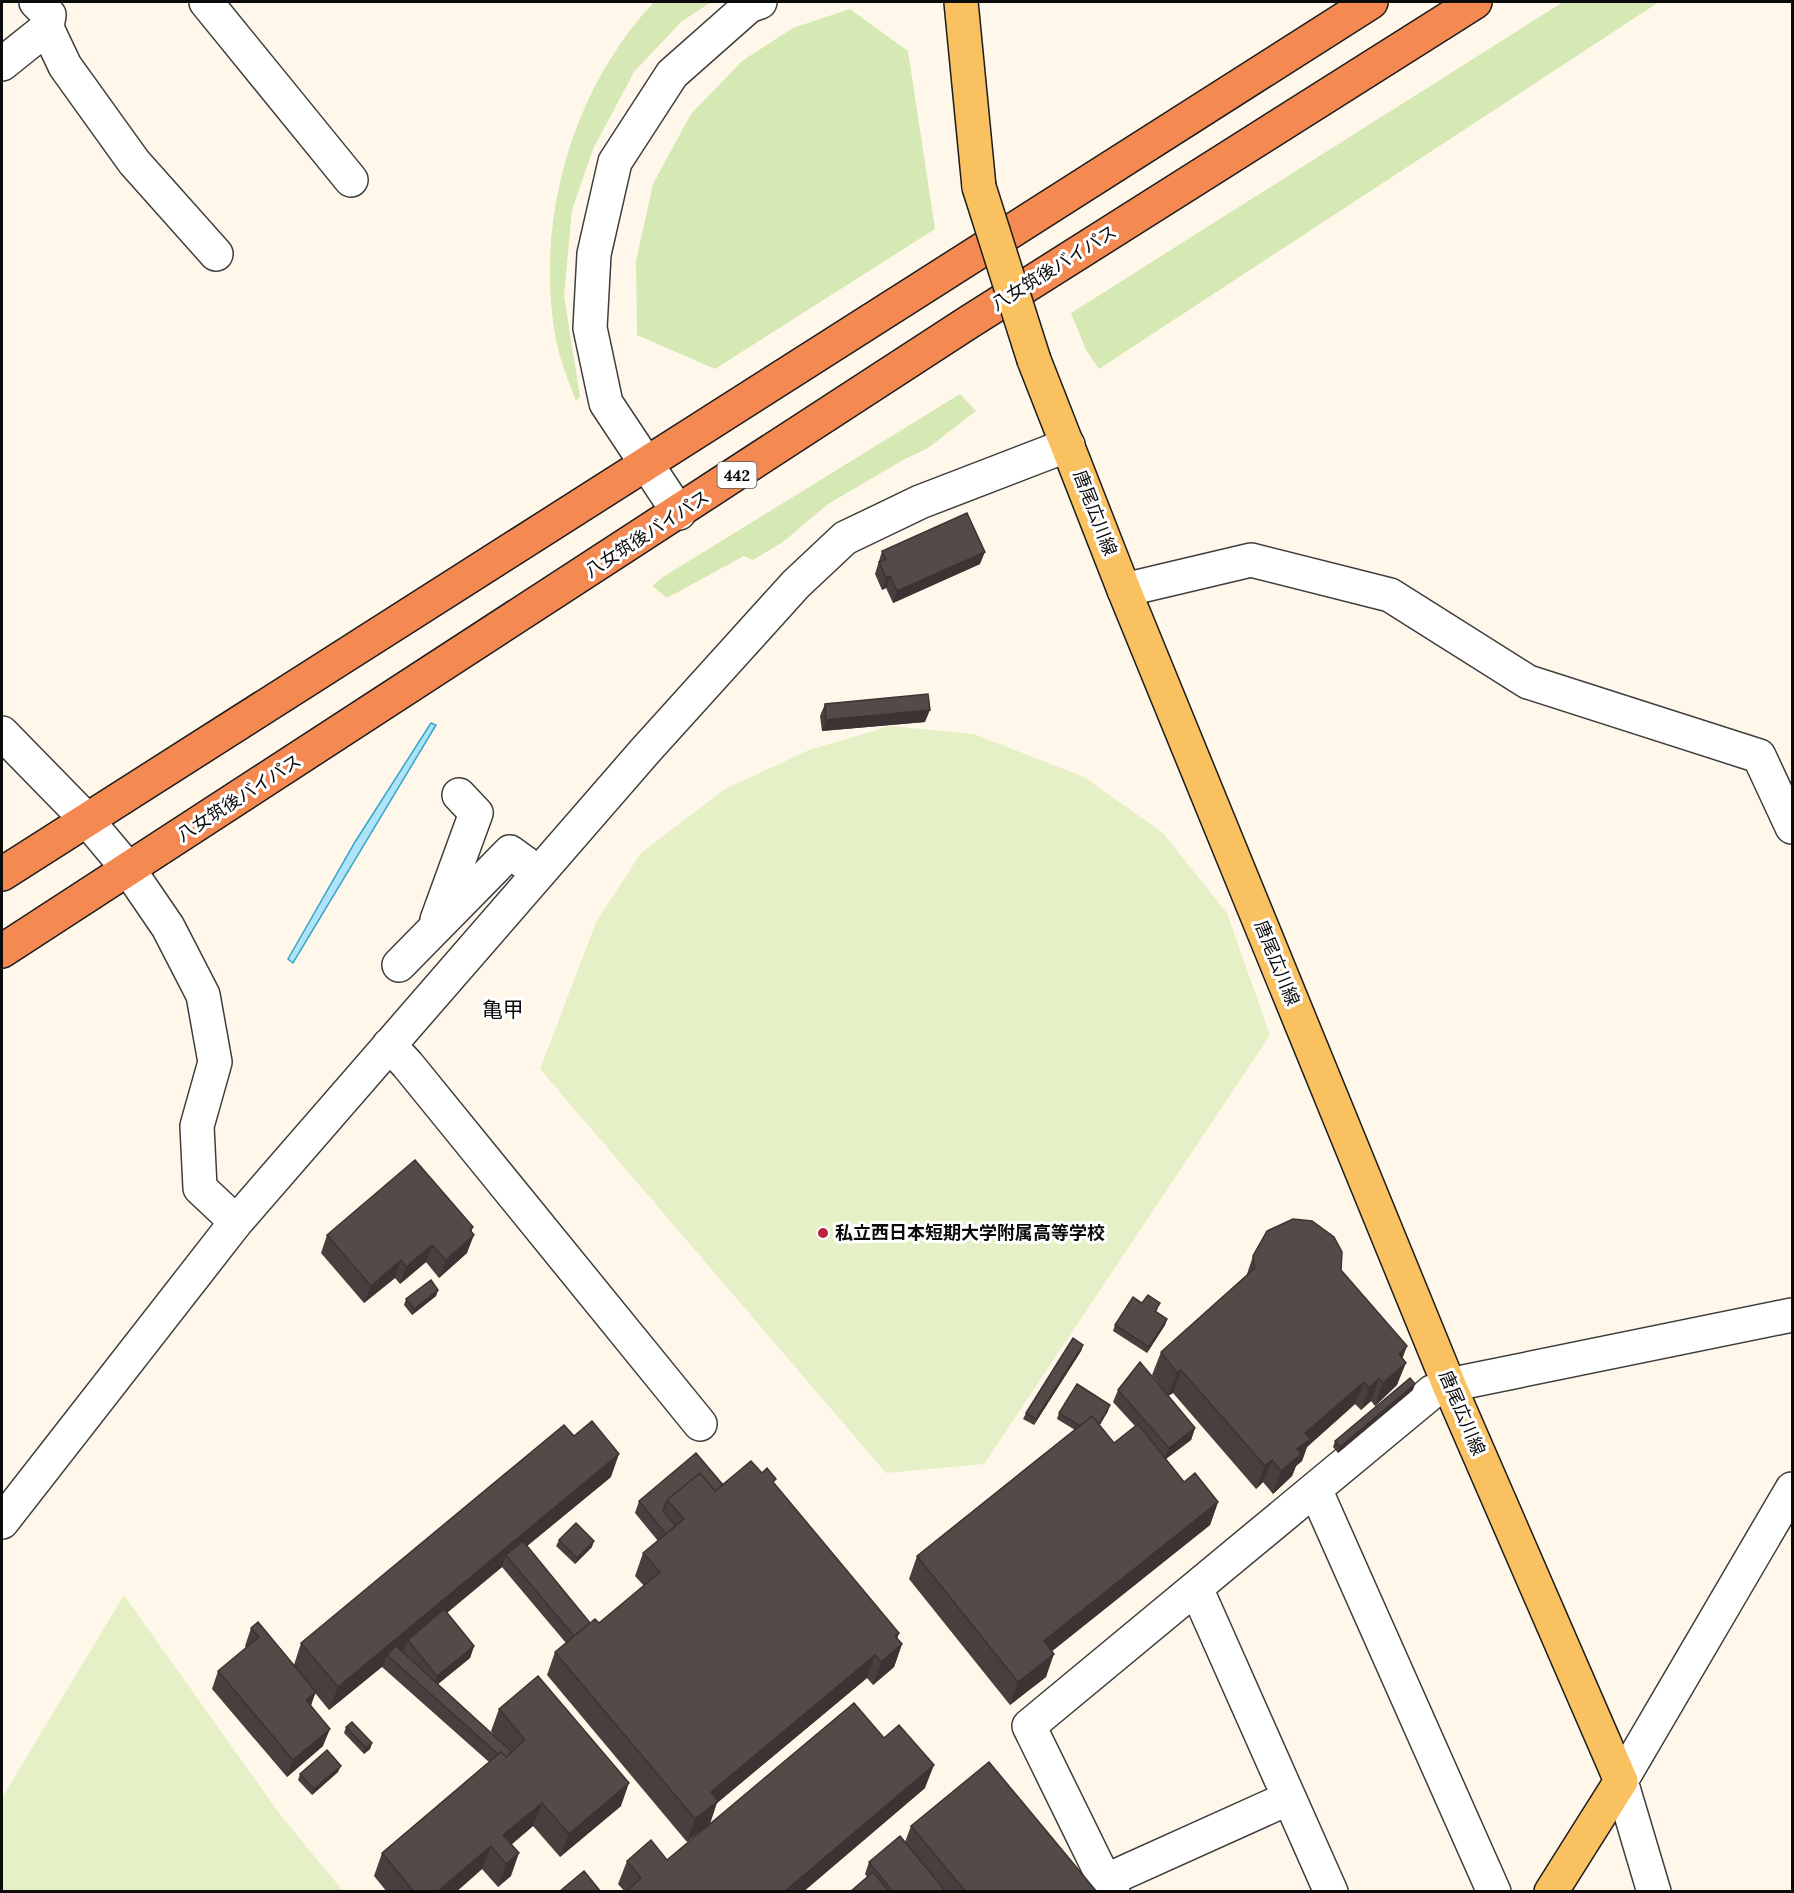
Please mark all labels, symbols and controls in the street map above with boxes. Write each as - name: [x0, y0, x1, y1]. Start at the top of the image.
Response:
- street label: 八女筑後バイパス: [987, 220, 1121, 315]
- road number: 442: [718, 462, 756, 488]
- street label: 唐尾広川線: [1069, 467, 1122, 559]
- street label: 八女筑後バイパス: [580, 485, 713, 582]
- street label: 八女筑後バイパス: [172, 749, 305, 846]
- street label: 唐尾広川線: [1250, 917, 1305, 1009]
- district label: 亀甲: [482, 996, 524, 1023]
- place label: 私立西日本短期大学附属高等学校: [835, 1221, 1105, 1244]
- marker: 私立西日本短期大学附属高等学校: [816, 1226, 830, 1240]
- street label: 唐尾広川線: [1434, 1367, 1491, 1459]

